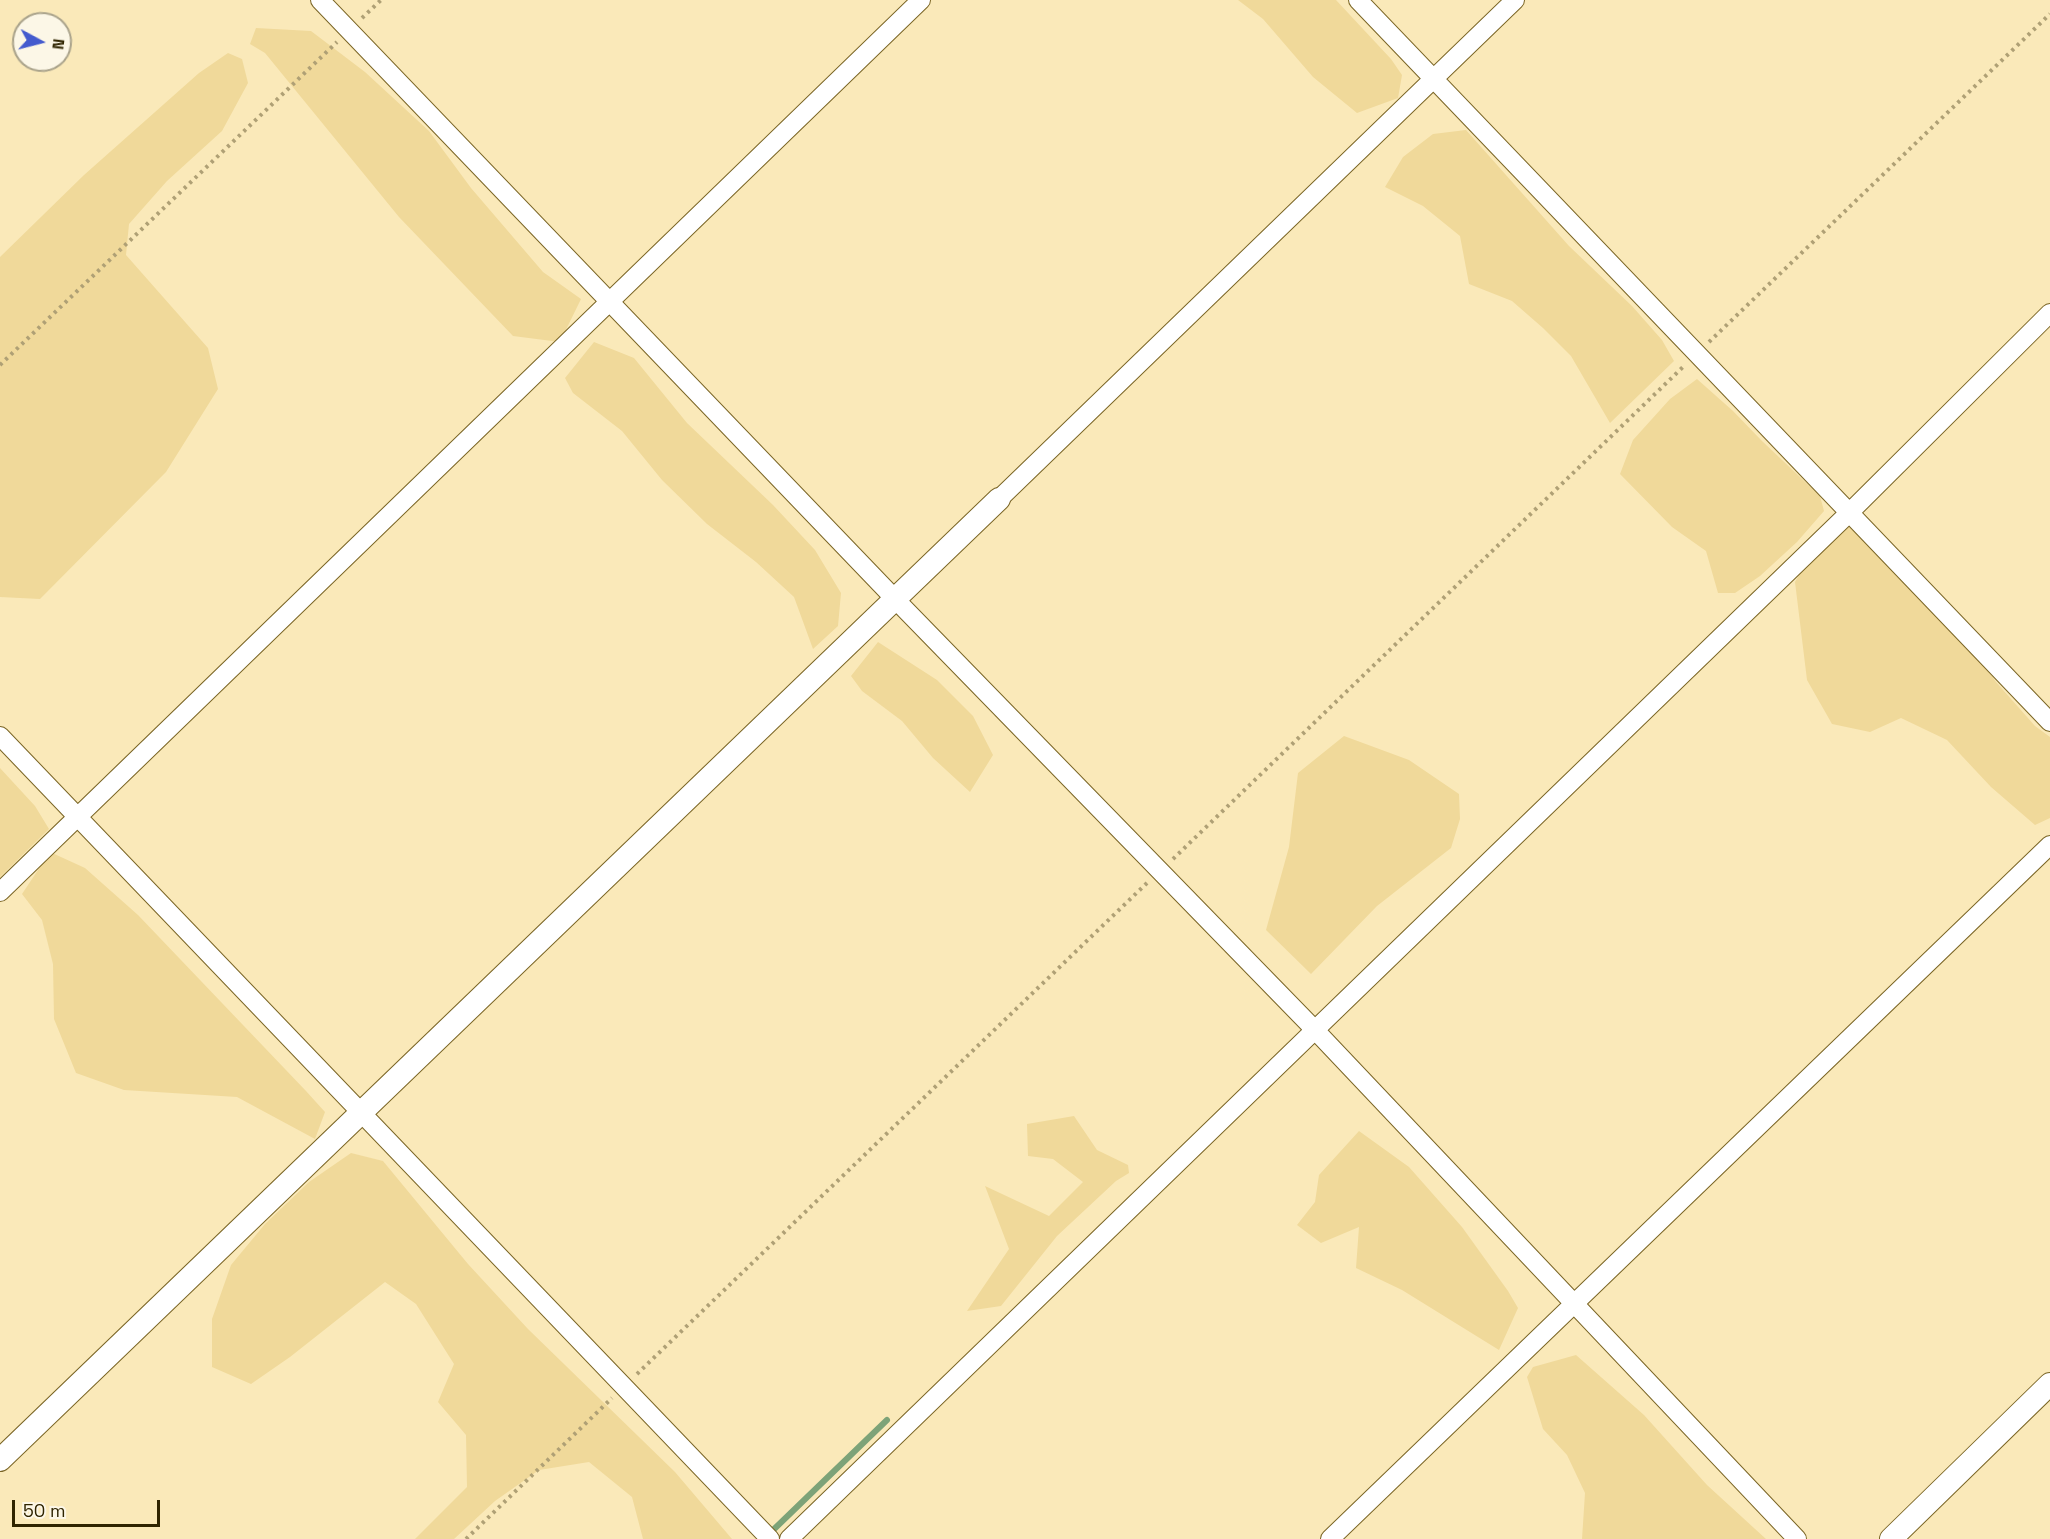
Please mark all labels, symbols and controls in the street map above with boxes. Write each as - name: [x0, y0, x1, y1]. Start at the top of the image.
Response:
- north arrow: [12, 12, 72, 72]
- text: N: [47, 37, 69, 51]
- scale bar: [15, 1488, 164, 1526]
- text: 50 m: [23, 1499, 65, 1522]

